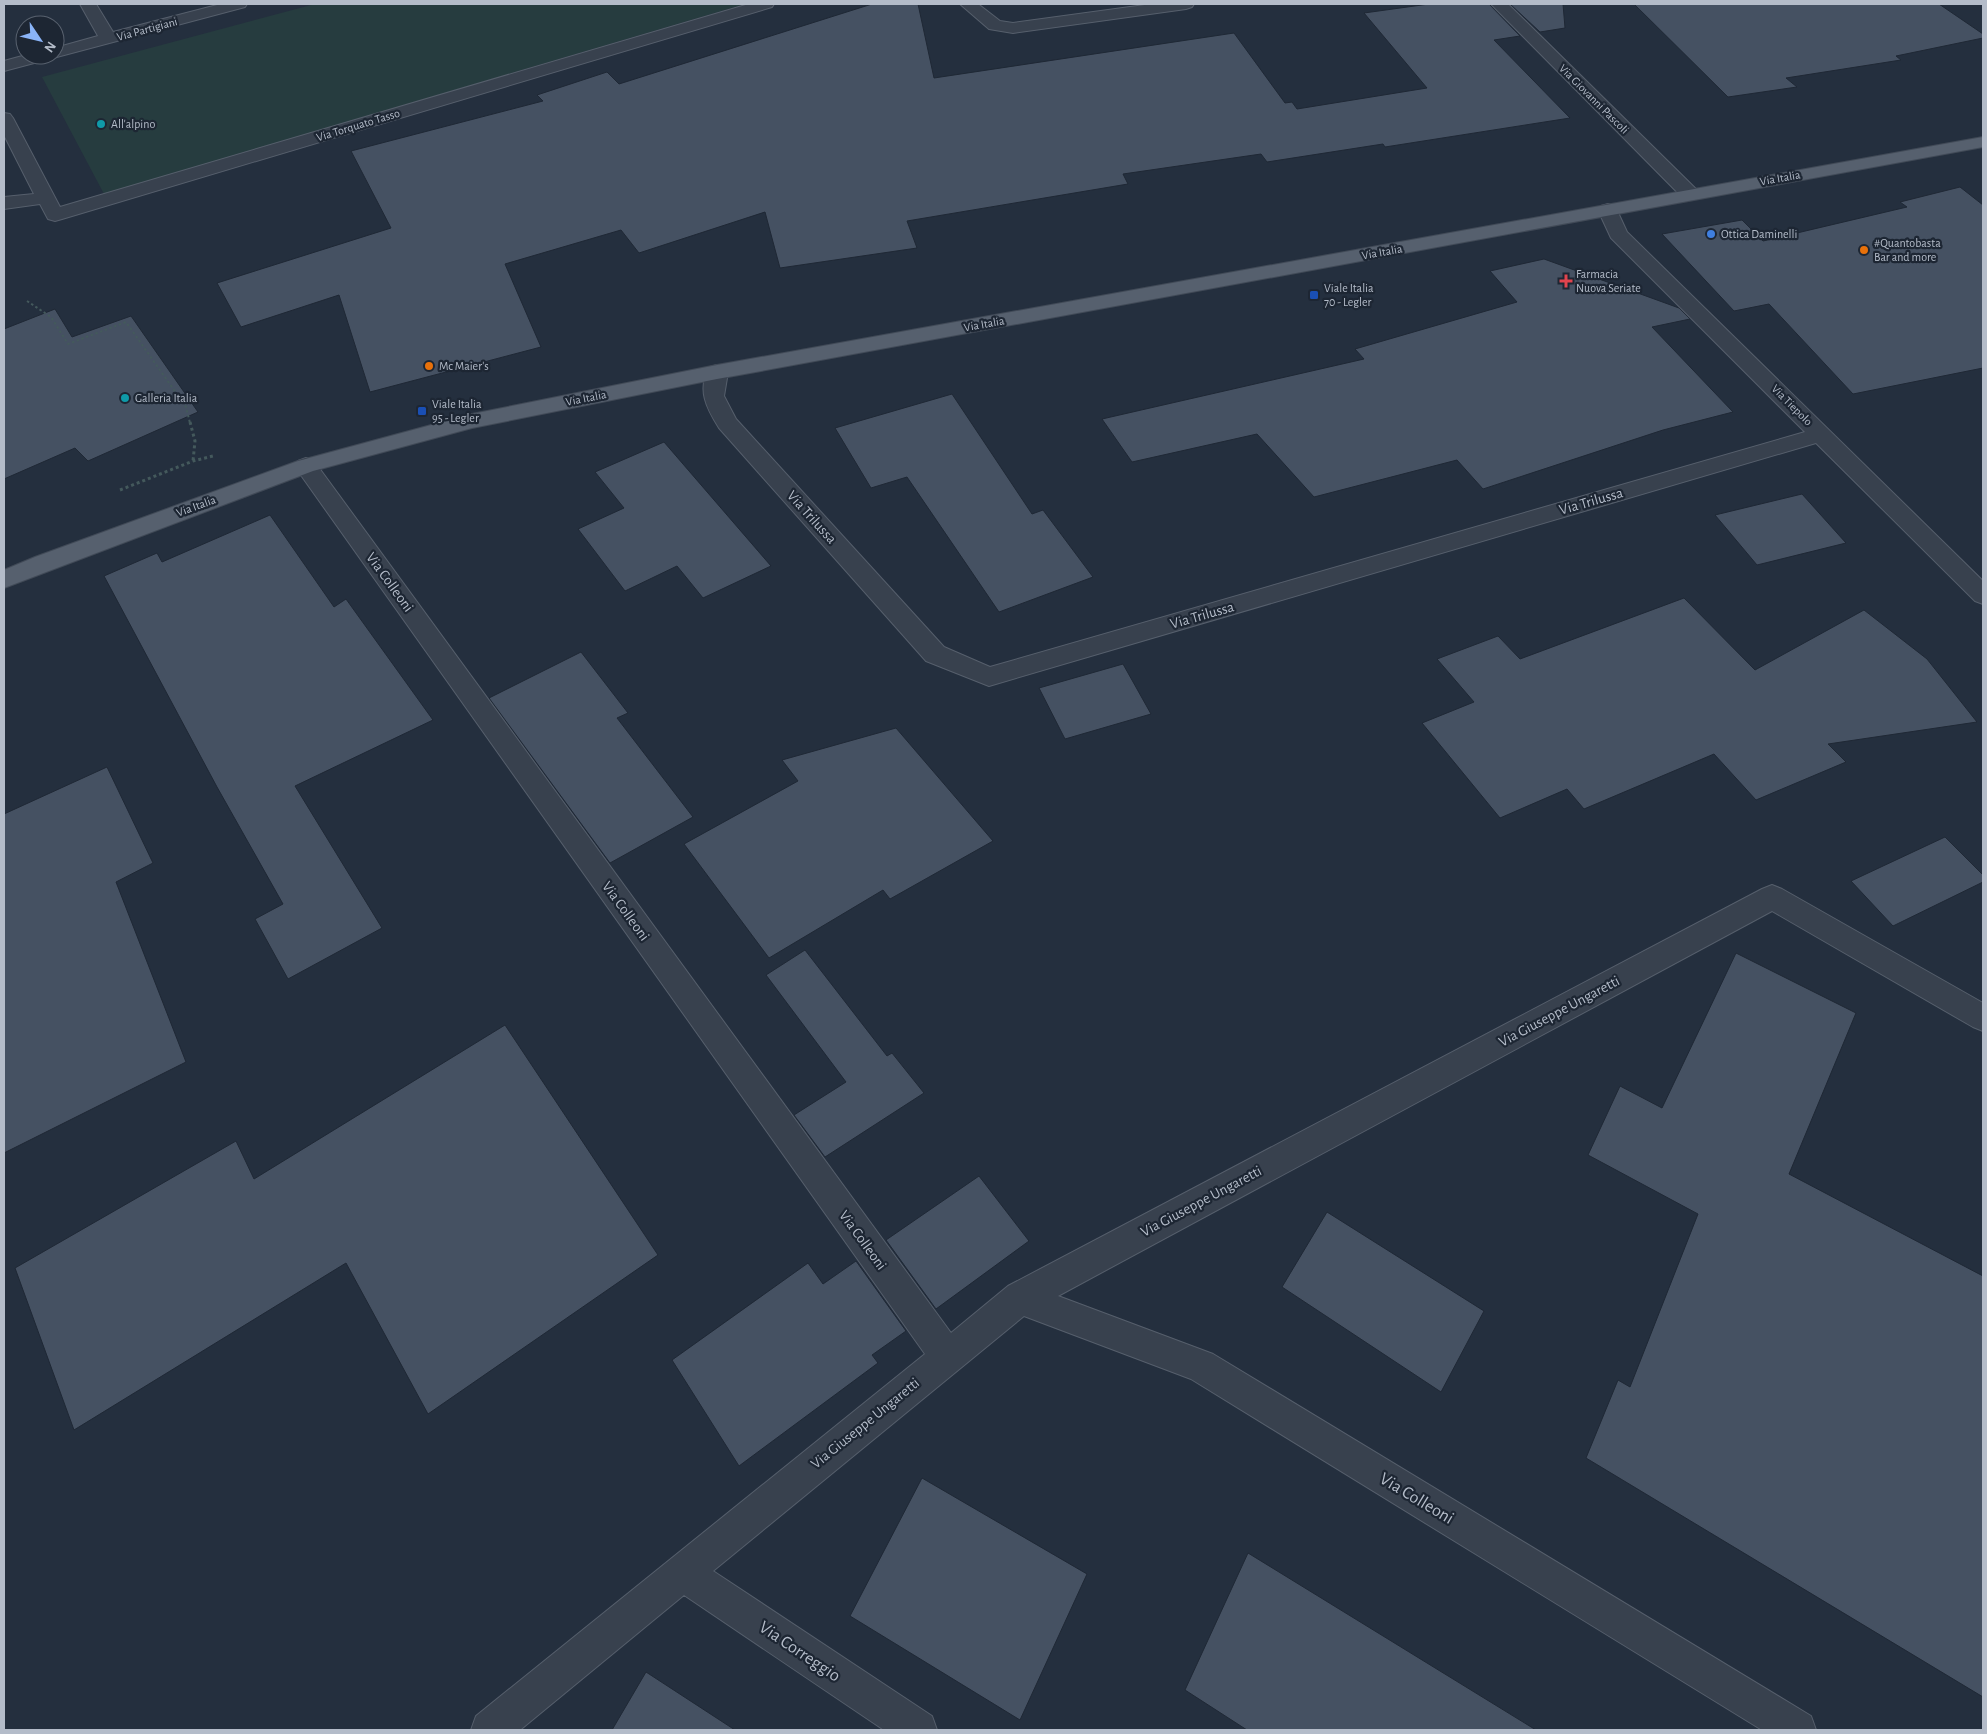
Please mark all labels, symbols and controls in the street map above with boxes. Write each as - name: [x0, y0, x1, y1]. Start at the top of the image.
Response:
- north arrow: [15, 15, 65, 65]
- street label: Via Partigiani: [115, 15, 179, 43]
- text: N: [41, 39, 58, 55]
- street label: Via Giovanni Pascoli: [1557, 62, 1631, 136]
- street label: Via Torquato Tasso: [315, 107, 401, 143]
- marker: All'alpino: [95, 118, 107, 130]
- place label: All'alpino: [111, 118, 155, 130]
- street label: Via Italia: [1759, 168, 1802, 187]
- marker: Ottica Daminelli: [1705, 228, 1717, 240]
- place label: Ottica Daminelli: [1721, 228, 1797, 240]
- place label: #Quantobasta Bar and more: [1874, 237, 1941, 263]
- street label: Via Italia: [1361, 242, 1404, 261]
- marker: #Quantobasta Bar and more: [1858, 244, 1870, 256]
- place label: Farmacia Nuova Seriate: [1576, 268, 1641, 294]
- marker: Farmacia Nuova Seriate: [1560, 275, 1572, 287]
- place label: Viale Italia 70 - Legler: [1324, 282, 1374, 308]
- marker: Viale Italia 70 - Legler: [1308, 289, 1320, 301]
- street label: Via Italia: [963, 314, 1006, 333]
- marker: Mc Maier's: [423, 360, 435, 372]
- place label: Mc Maier's: [439, 360, 489, 372]
- street label: Via Tiepolo: [1769, 382, 1815, 428]
- street label: Via Italia: [565, 388, 608, 408]
- marker: Galleria Italia: [119, 392, 131, 404]
- place label: Galleria Italia: [135, 392, 198, 404]
- place label: Viale Italia 95 - Legler: [432, 398, 482, 424]
- marker: Viale Italia 95 - Legler: [416, 405, 428, 417]
- street label: Via Trilussa: [1557, 485, 1625, 518]
- street label: Via Trilussa: [784, 488, 839, 547]
- street label: Via Italia: [175, 493, 218, 519]
- street label: Via Colleoni: [363, 550, 416, 615]
- street label: Via Trilussa: [1168, 599, 1236, 632]
- street label: Via Colleoni: [599, 879, 652, 944]
- street label: Via Giuseppe Ungaretti: [1496, 973, 1622, 1050]
- street label: Via Giuseppe Ungaretti: [1138, 1163, 1264, 1240]
- street label: Via Colleoni: [836, 1208, 889, 1273]
- street label: Via Giuseppe Ungaretti: [808, 1375, 922, 1472]
- street label: Via Colleoni: [1376, 1470, 1457, 1528]
- street label: Via Correggio: [755, 1618, 844, 1686]

